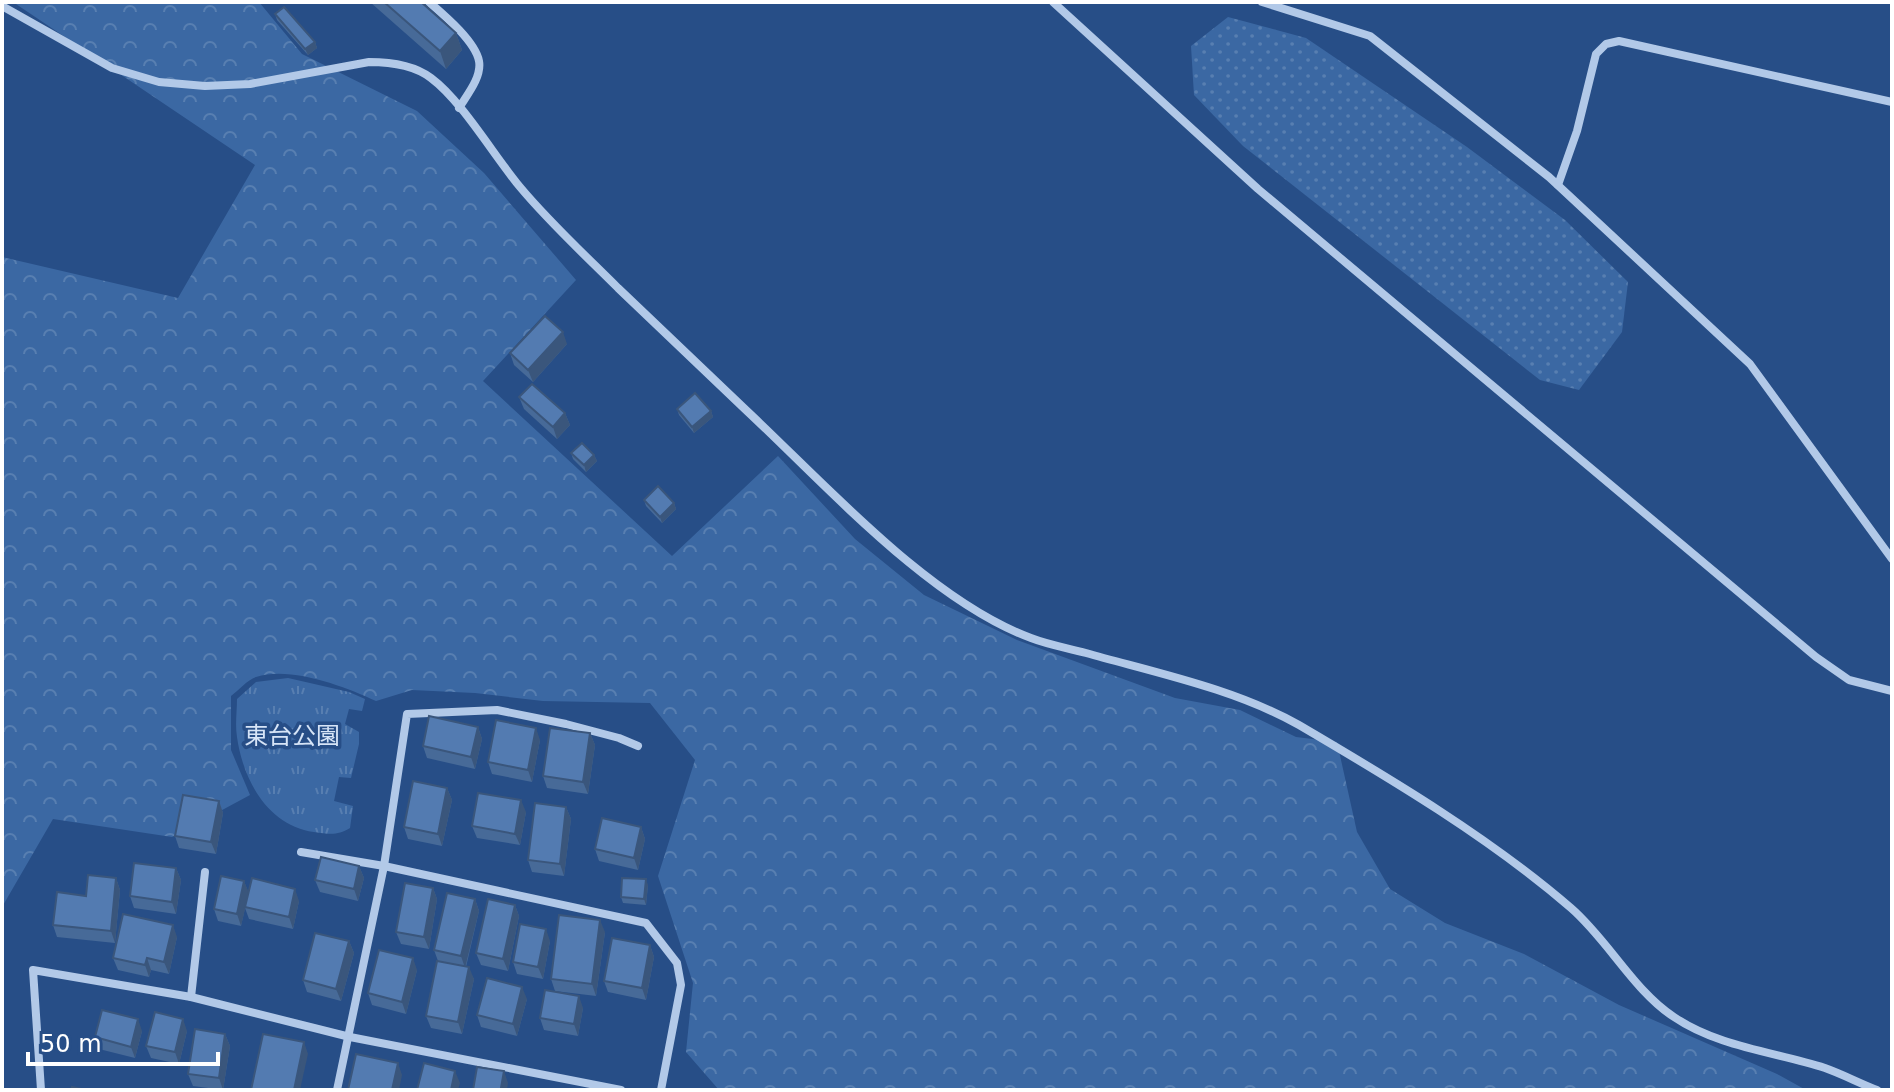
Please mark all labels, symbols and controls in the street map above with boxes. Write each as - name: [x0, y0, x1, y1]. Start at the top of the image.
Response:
- park label: 東台公園: [244, 722, 340, 750]
- scale bar: [28, 1016, 218, 1066]
- text: 50 m: [40, 1030, 102, 1058]

